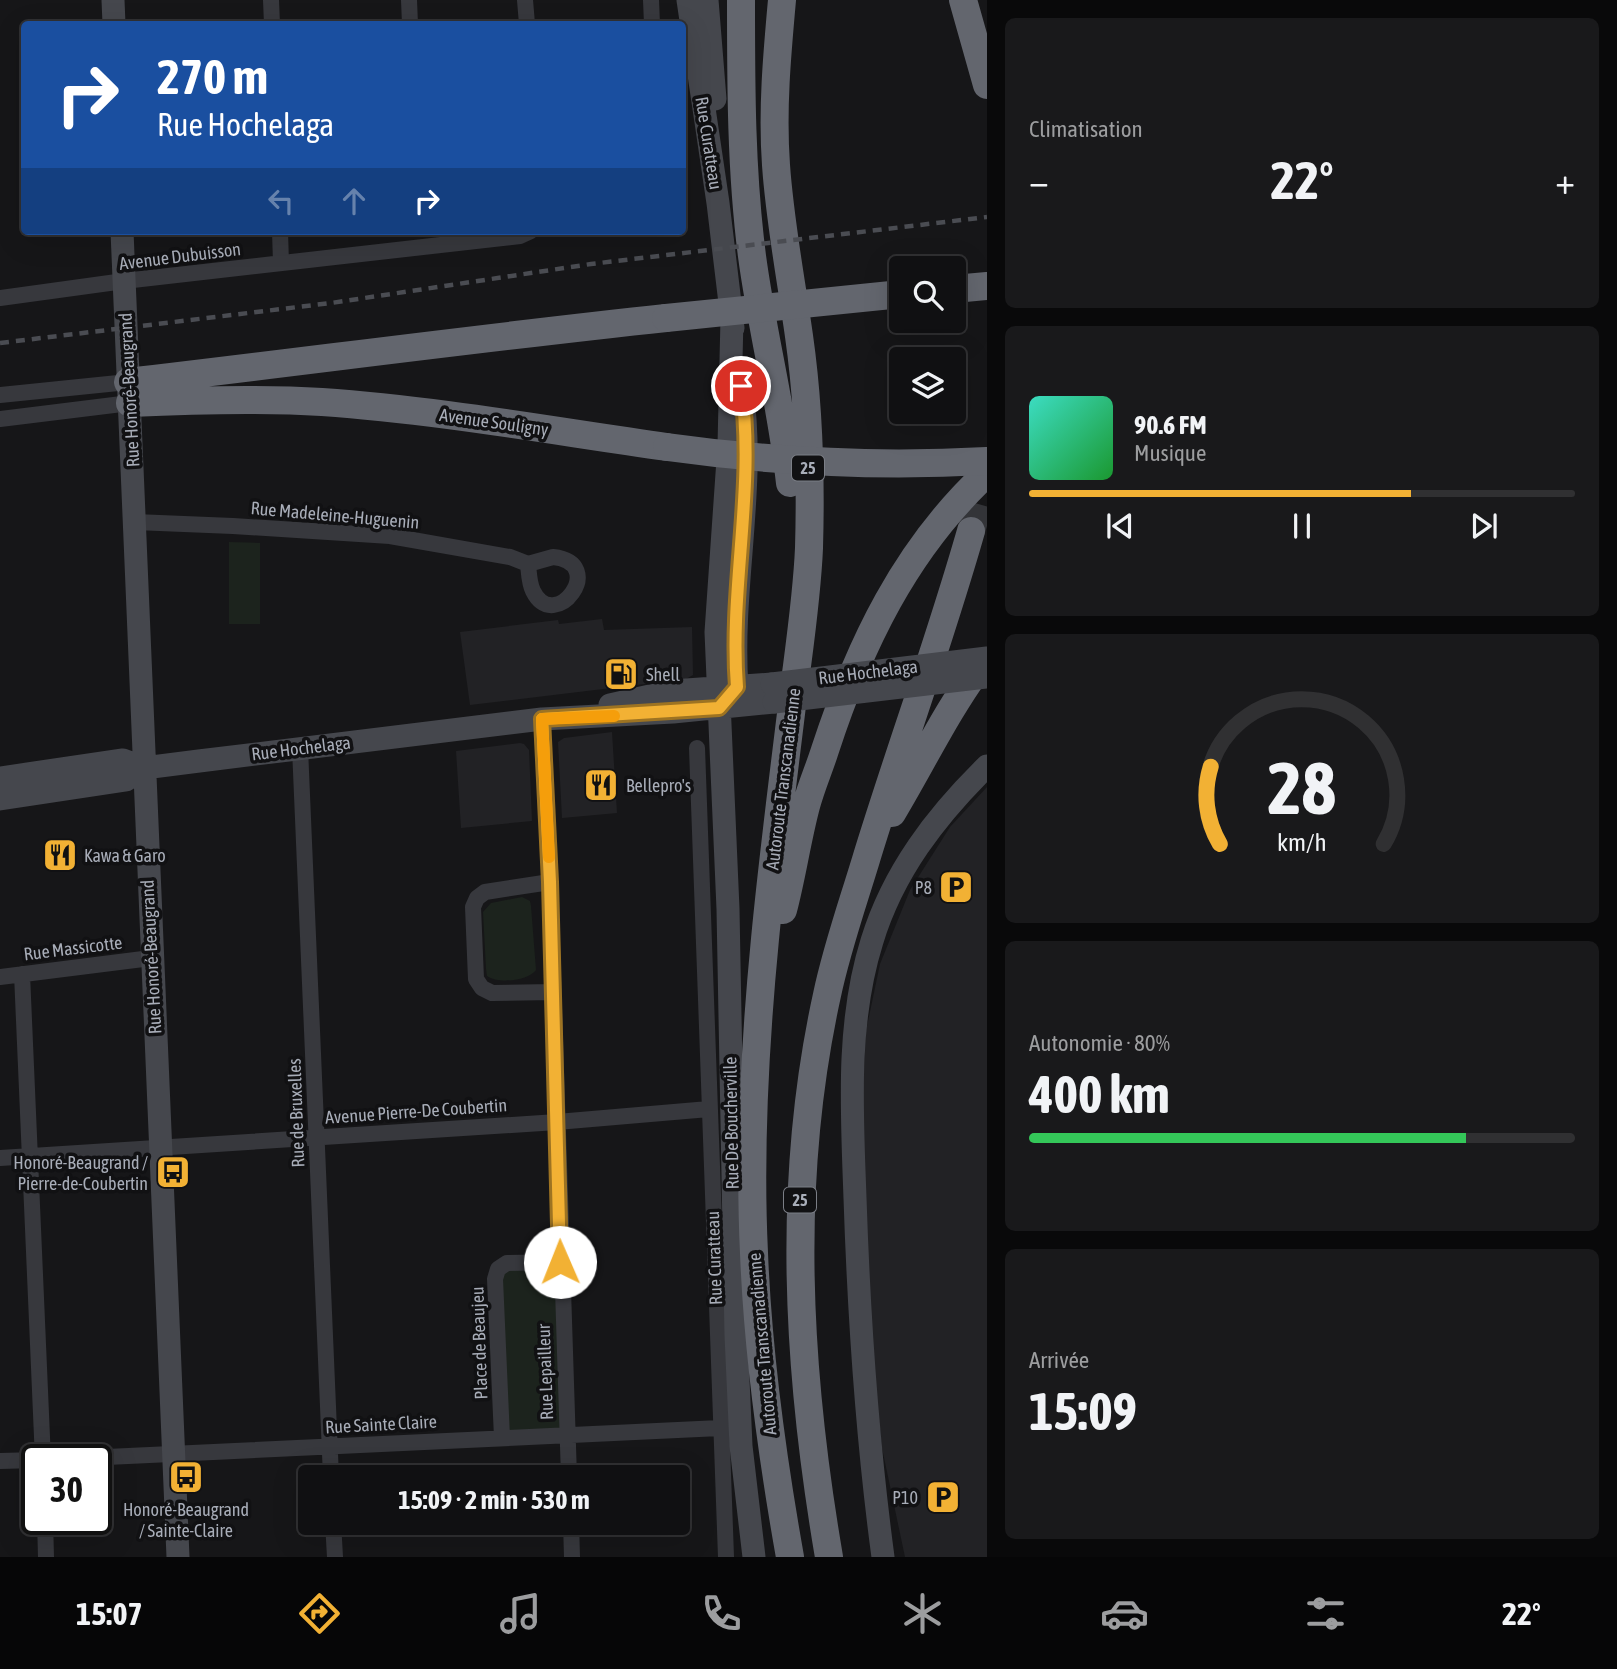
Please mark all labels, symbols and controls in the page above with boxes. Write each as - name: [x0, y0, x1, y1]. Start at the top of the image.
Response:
- text: 270 m: [157, 48, 268, 104]
- icon: right: [42, 49, 133, 140]
- street label: Rue Curatteau: [691, 95, 727, 191]
- text: Rue Hochelaga: [157, 106, 334, 143]
- text: Climatisation: [1029, 116, 1143, 142]
- text: 22°: [1270, 150, 1334, 210]
- text: −: [1029, 159, 1049, 202]
- text: +: [1555, 159, 1575, 202]
- icon: left: [262, 182, 300, 220]
- icon: ahead: [335, 182, 373, 220]
- icon: right: [408, 182, 446, 220]
- street label: Avenue Dubuisson: [118, 238, 242, 274]
- map controls: [889, 256, 966, 424]
- button: search: [889, 256, 966, 333]
- street label: Rue Honoré-Beaugrand: [114, 312, 144, 468]
- button: layers: [889, 347, 966, 424]
- pin: [711, 356, 771, 416]
- icon: arrive: [722, 367, 760, 405]
- street label: Avenue Souligny: [438, 404, 550, 440]
- text: 90.6 FM: [1134, 410, 1207, 440]
- text: Musique: [1134, 440, 1206, 466]
- road number: 25: [792, 456, 824, 481]
- street label: Rue Madeleine-Huguenin: [250, 497, 420, 533]
- icon: previous: [1101, 507, 1139, 545]
- icon: pause: [1283, 507, 1321, 545]
- icon: next: [1465, 507, 1503, 545]
- fuel station icon: Shell: [602, 655, 640, 693]
- street label: Rue Hochelaga: [817, 656, 919, 688]
- place label: Shell: [646, 664, 680, 685]
- street label: Autoroute Transcanadienne: [761, 687, 805, 871]
- street label: Rue Hochelaga: [250, 732, 352, 764]
- text: 28: [1268, 747, 1336, 830]
- restaurant icon: Bellepro's: [582, 766, 620, 804]
- place label: Bellepro's: [626, 775, 691, 796]
- text: km/h: [1277, 828, 1327, 856]
- restaurant icon: Kawa & Garo: [41, 836, 79, 874]
- place label: Kawa & Garo: [84, 845, 166, 866]
- parking icon: P8: [937, 868, 975, 906]
- place label: P8: [915, 877, 932, 898]
- street label: Rue Honoré-Beaugrand: [136, 879, 166, 1035]
- street label: Rue Massicotte: [23, 932, 123, 964]
- text: Autonomie · 80%: [1029, 1030, 1170, 1056]
- street label: Rue De Boucherville: [719, 1056, 743, 1190]
- street label: Rue de Bruxelles: [284, 1058, 308, 1168]
- text: 400 km: [1029, 1064, 1170, 1124]
- street label: Avenue Pierre-De Coubertin: [324, 1094, 508, 1128]
- place label: Honoré-Beaugrand / Pierre-de-Coubertin: [13, 1152, 148, 1194]
- bus stop icon: Honoré-Beaugrand / Pierre-de-Coubertin: [154, 1153, 192, 1191]
- road number: 25: [784, 1188, 816, 1212]
- street label: Rue Curatteau: [702, 1211, 726, 1305]
- position arrow: [523, 1225, 597, 1299]
- street label: Autoroute Transcanadienne: [744, 1252, 780, 1436]
- street label: Place de Beaujeu: [467, 1286, 491, 1400]
- street label: Rue Lepailleur: [533, 1323, 557, 1420]
- text: Arrivée: [1029, 1347, 1089, 1373]
- text: 15:09: [1029, 1381, 1137, 1441]
- street label: Rue Sainte Claire: [325, 1411, 437, 1437]
- speed limit sign: 30: [21, 1444, 112, 1535]
- bus stop icon: Honoré-Beaugrand / Sainte-Claire: [167, 1458, 205, 1496]
- parking icon: P10: [924, 1478, 962, 1516]
- text: 15:09 · 2 min · 530 m: [398, 1485, 590, 1515]
- place label: P10: [892, 1487, 918, 1508]
- place label: Honoré-Beaugrand / Sainte-Claire: [123, 1499, 249, 1541]
- icon: directions: [295, 1589, 344, 1638]
- icon: music: [496, 1589, 545, 1638]
- icon: phone: [697, 1589, 746, 1638]
- icon: climate: [898, 1589, 947, 1638]
- icon: car: [1100, 1589, 1149, 1638]
- icon: filters: [1301, 1589, 1350, 1638]
- text: 15:07: [76, 1595, 143, 1632]
- text: 22°: [1502, 1595, 1541, 1632]

